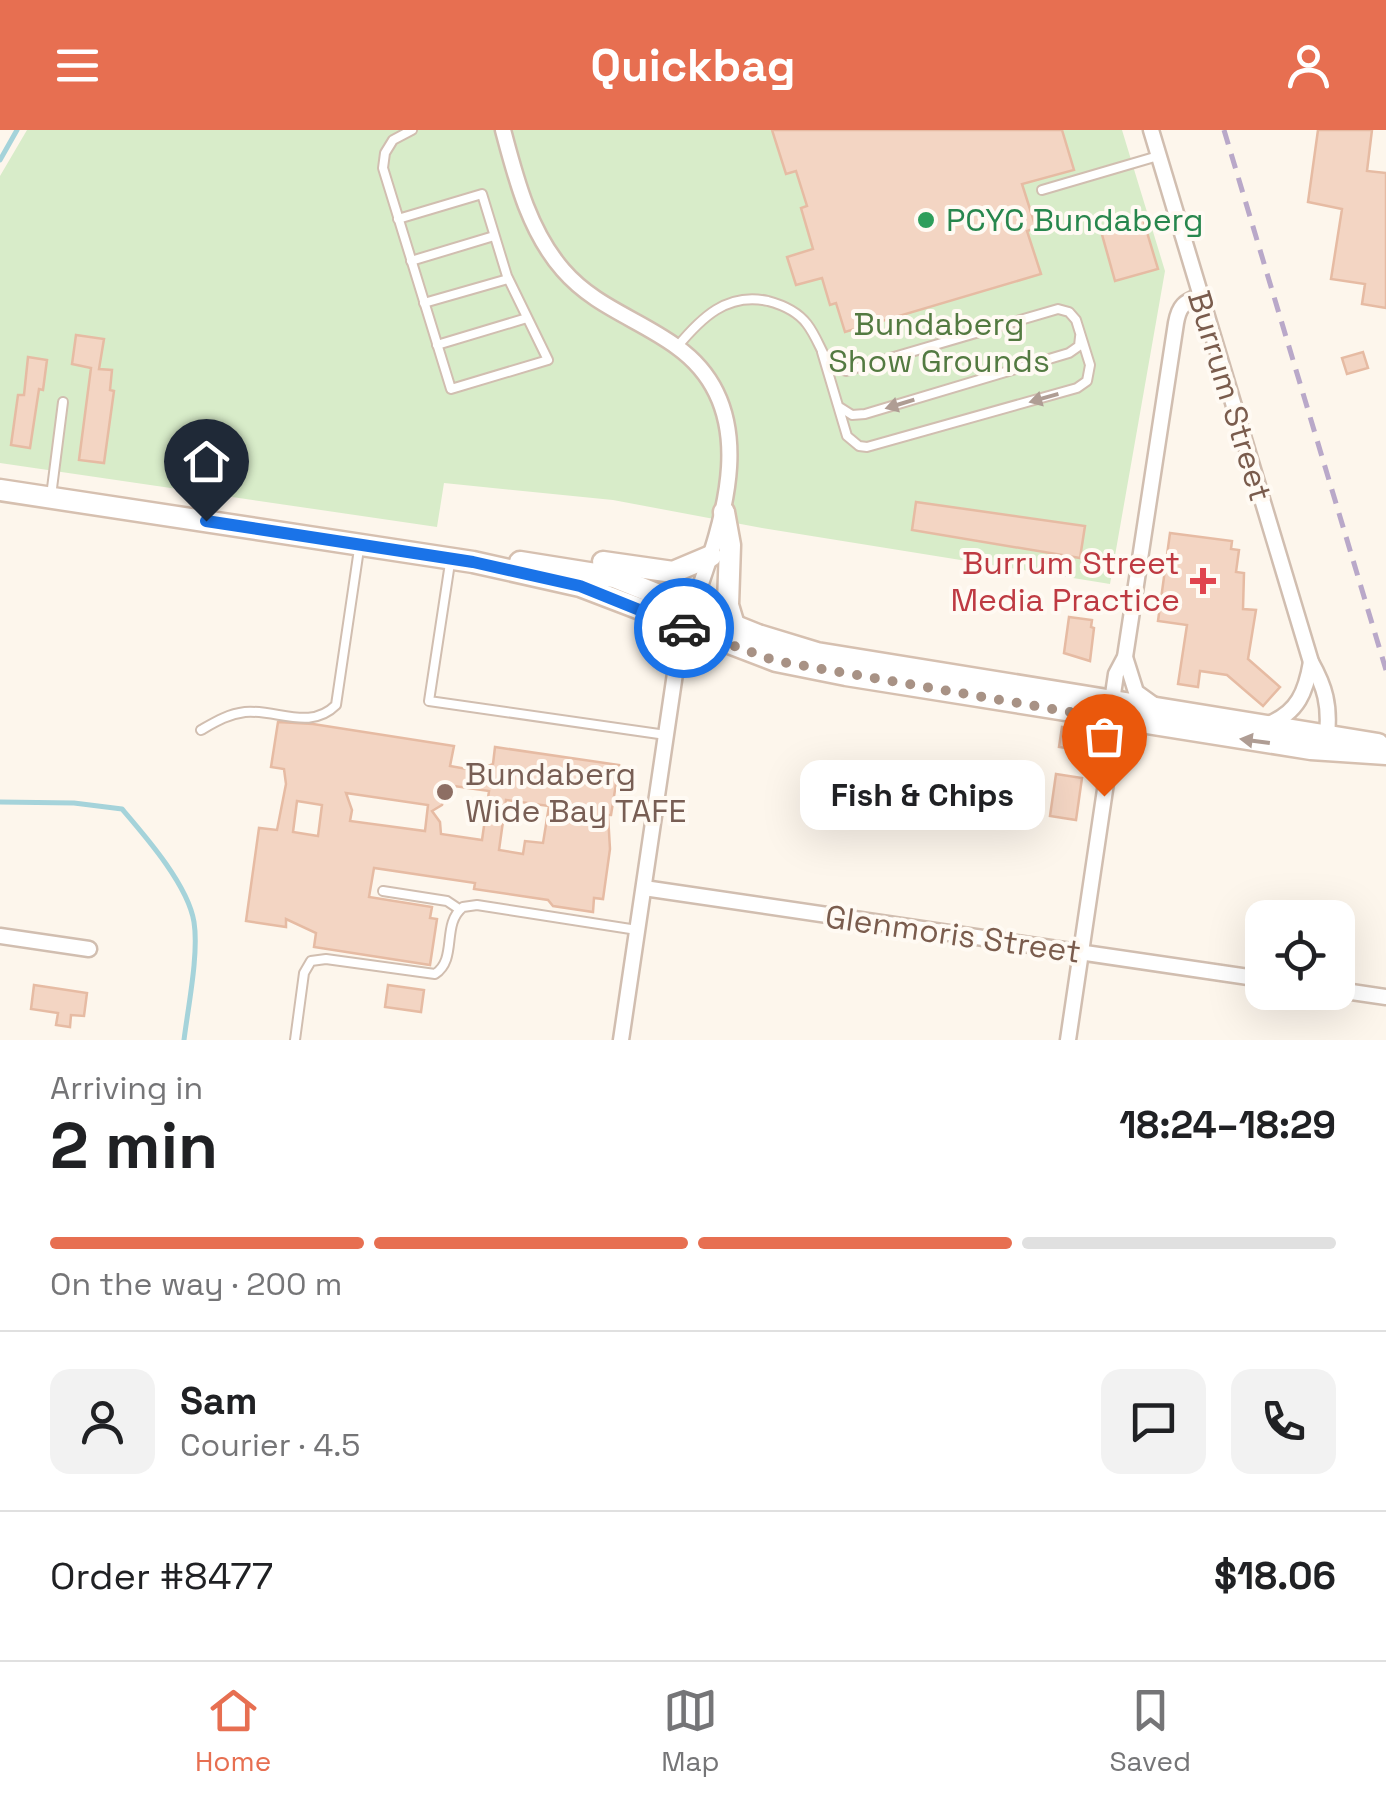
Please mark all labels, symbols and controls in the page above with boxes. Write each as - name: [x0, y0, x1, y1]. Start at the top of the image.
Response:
- text: Quickbag: [591, 37, 795, 94]
- icon: menu: [50, 38, 105, 93]
- icon: person: [1281, 38, 1336, 93]
- place label: PCYC Bundaberg: [946, 200, 1204, 240]
- marker: PCYC Bundaberg: [915, 209, 937, 231]
- street label: Burrum Street: [1179, 286, 1281, 506]
- park label: Bundaberg Show Grounds: [828, 304, 1050, 381]
- one-way arrow: [1028, 391, 1058, 406]
- one-way arrow: [884, 397, 914, 412]
- pin: [164, 419, 249, 522]
- icon: home: [179, 434, 234, 489]
- place label: Burrum Street Media Practice: [950, 543, 1180, 620]
- marker: Burrum Street Media Practice: [1190, 568, 1216, 594]
- courier: [634, 578, 734, 678]
- icon: car: [657, 601, 712, 656]
- pin: [1062, 694, 1147, 797]
- icon: bag: [1077, 709, 1132, 764]
- one-way arrow: [1238, 732, 1270, 748]
- place label: Bundaberg Wide Bay TAFE: [465, 754, 687, 831]
- callout: Fish & Chips: [799, 761, 1044, 831]
- text: Fish & Chips: [831, 775, 1014, 815]
- marker: Bundaberg Wide Bay TAFE: [434, 781, 456, 803]
- street label: Glenmoris Street: [823, 896, 1083, 972]
- map controls: [1245, 900, 1355, 1010]
- button: locate: [1245, 900, 1355, 1010]
- text: Arriving in: [50, 1068, 203, 1108]
- text: 18:24–18:29: [1119, 1101, 1336, 1149]
- text: 2 min: [50, 1104, 218, 1187]
- text: On the way · 200 m: [50, 1264, 342, 1304]
- button: person: [50, 1369, 155, 1474]
- button: chat: [1101, 1369, 1206, 1474]
- button: phone: [1231, 1369, 1336, 1474]
- text: Sam: [180, 1377, 257, 1425]
- text: Courier · 4.5: [180, 1425, 361, 1465]
- text: Order #8477: [50, 1552, 273, 1600]
- text: $18.06: [1214, 1552, 1336, 1600]
- tab: Home: [195, 1683, 271, 1779]
- tab: Map: [661, 1683, 720, 1779]
- tab: Saved: [1109, 1683, 1191, 1779]

